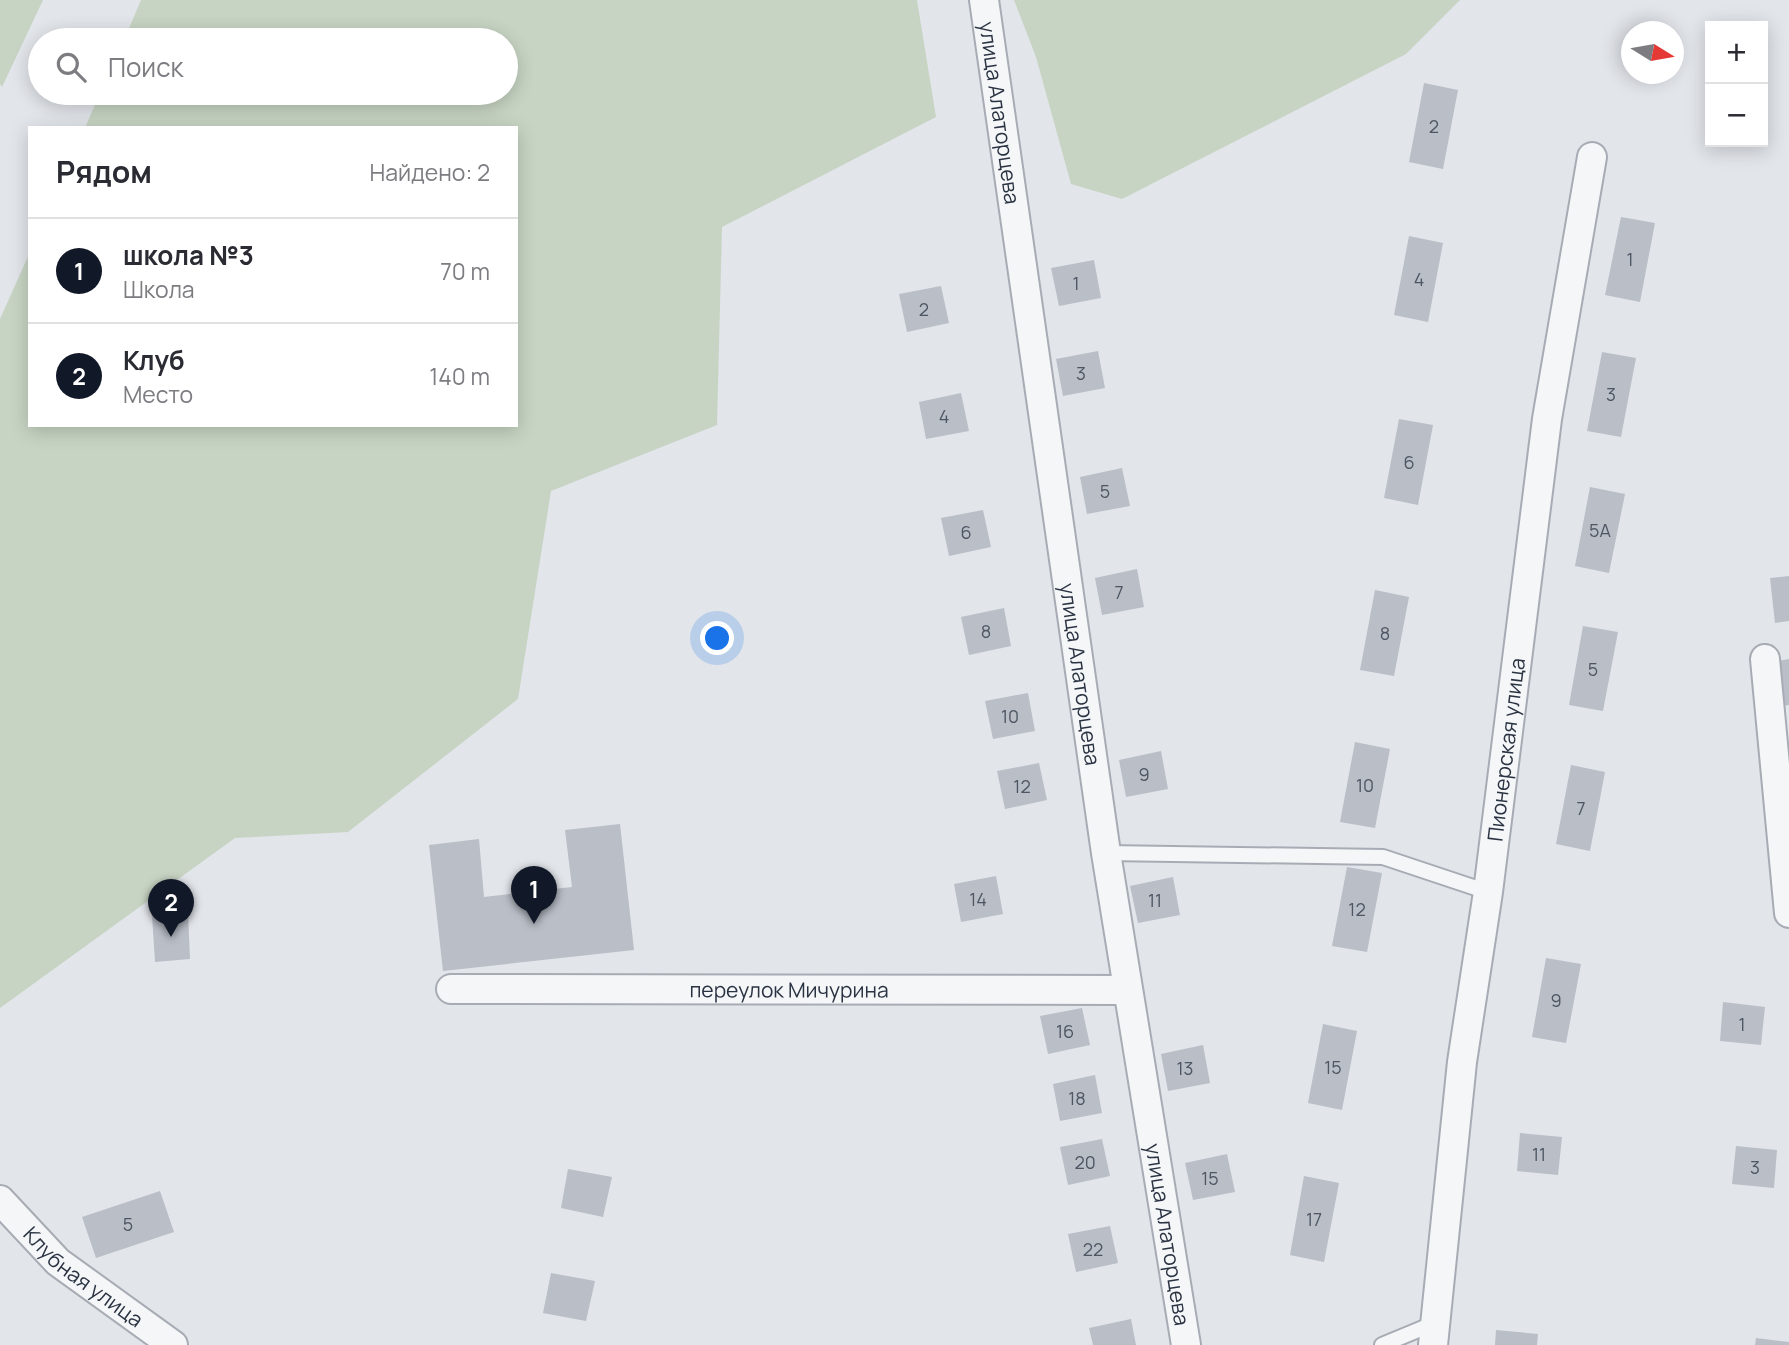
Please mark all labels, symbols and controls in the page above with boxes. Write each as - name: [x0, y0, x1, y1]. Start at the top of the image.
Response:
- street label: улица Алаторцева: [973, 20, 1027, 206]
- north arrow: [1621, 21, 1684, 84]
- map controls: [1705, 21, 1768, 147]
- button: +: [1705, 21, 1768, 84]
- search box: [28, 28, 518, 105]
- icon: search: [52, 48, 90, 86]
- text: Поиск: [108, 49, 183, 85]
- button: −: [1705, 84, 1768, 147]
- house number: 2: [1429, 114, 1439, 138]
- text: Рядом: [56, 151, 152, 192]
- text: Найдено: 2: [369, 156, 490, 188]
- text: школа №3: [123, 237, 254, 273]
- house number: 1: [1626, 247, 1634, 271]
- text: 1: [74, 255, 84, 287]
- text: 70 m: [440, 255, 490, 287]
- house number: 4: [1414, 267, 1424, 291]
- house number: 1: [1072, 271, 1080, 295]
- text: Школа: [123, 273, 195, 305]
- house number: 2: [919, 297, 929, 321]
- text: Клуб: [123, 342, 185, 378]
- text: 2: [72, 360, 86, 392]
- text: 140 m: [429, 360, 490, 392]
- house number: 3: [1076, 361, 1086, 385]
- text: Место: [123, 378, 193, 410]
- house number: 3: [1606, 382, 1616, 406]
- house number: 4: [939, 404, 949, 428]
- house number: 6: [1403, 450, 1415, 474]
- house number: 5: [1100, 479, 1110, 503]
- house number: 5А: [1589, 518, 1611, 542]
- house number: 6: [960, 520, 972, 544]
- house number: 7: [1114, 580, 1124, 604]
- street label: улица Алаторцева: [1054, 581, 1107, 767]
- house number: 8: [981, 619, 991, 643]
- your location: [700, 621, 734, 655]
- house number: 8: [1380, 621, 1390, 645]
- street label: Пионерская улица: [1480, 656, 1531, 843]
- house number: 5: [1588, 657, 1598, 681]
- house number: 10: [1001, 704, 1019, 728]
- house number: 9: [1138, 762, 1150, 786]
- house number: 10: [1356, 773, 1374, 797]
- house number: 12: [1013, 774, 1031, 798]
- house number: 7: [1576, 796, 1586, 820]
- pin: 1: [511, 866, 557, 924]
- pin: 2: [148, 879, 194, 937]
- house number: 14: [969, 887, 987, 911]
- house number: 11: [1148, 888, 1162, 912]
- house number: 12: [1348, 897, 1366, 921]
- street label: переулок Мичурина: [689, 975, 889, 1004]
- house number: 9: [1550, 988, 1562, 1012]
- house number: 1: [1738, 1012, 1746, 1036]
- house number: 16: [1056, 1019, 1074, 1043]
- house number: 15: [1324, 1055, 1342, 1079]
- house number: 13: [1177, 1056, 1193, 1080]
- house number: 18: [1068, 1086, 1086, 1110]
- street label: улица Алаторцева: [1139, 1141, 1197, 1327]
- house number: 11: [1532, 1142, 1546, 1166]
- house number: 20: [1074, 1150, 1096, 1174]
- house number: 3: [1750, 1155, 1760, 1179]
- house number: 15: [1201, 1166, 1219, 1190]
- house number: 17: [1306, 1207, 1322, 1231]
- house number: 5: [123, 1212, 133, 1236]
- street label: Клубная улица: [18, 1220, 149, 1333]
- house number: 22: [1083, 1237, 1103, 1261]

